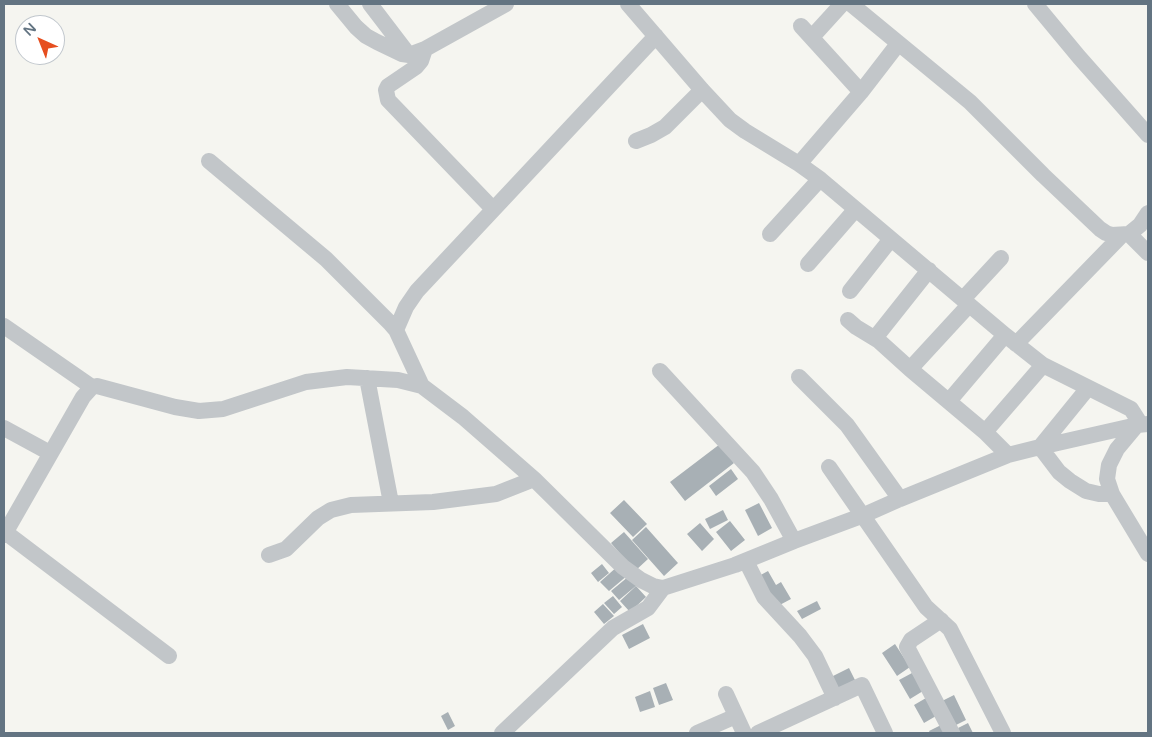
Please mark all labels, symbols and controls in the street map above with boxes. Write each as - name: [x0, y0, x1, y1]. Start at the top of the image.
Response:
- north arrow: [15, 15, 65, 65]
- text: N: [20, 20, 40, 40]

